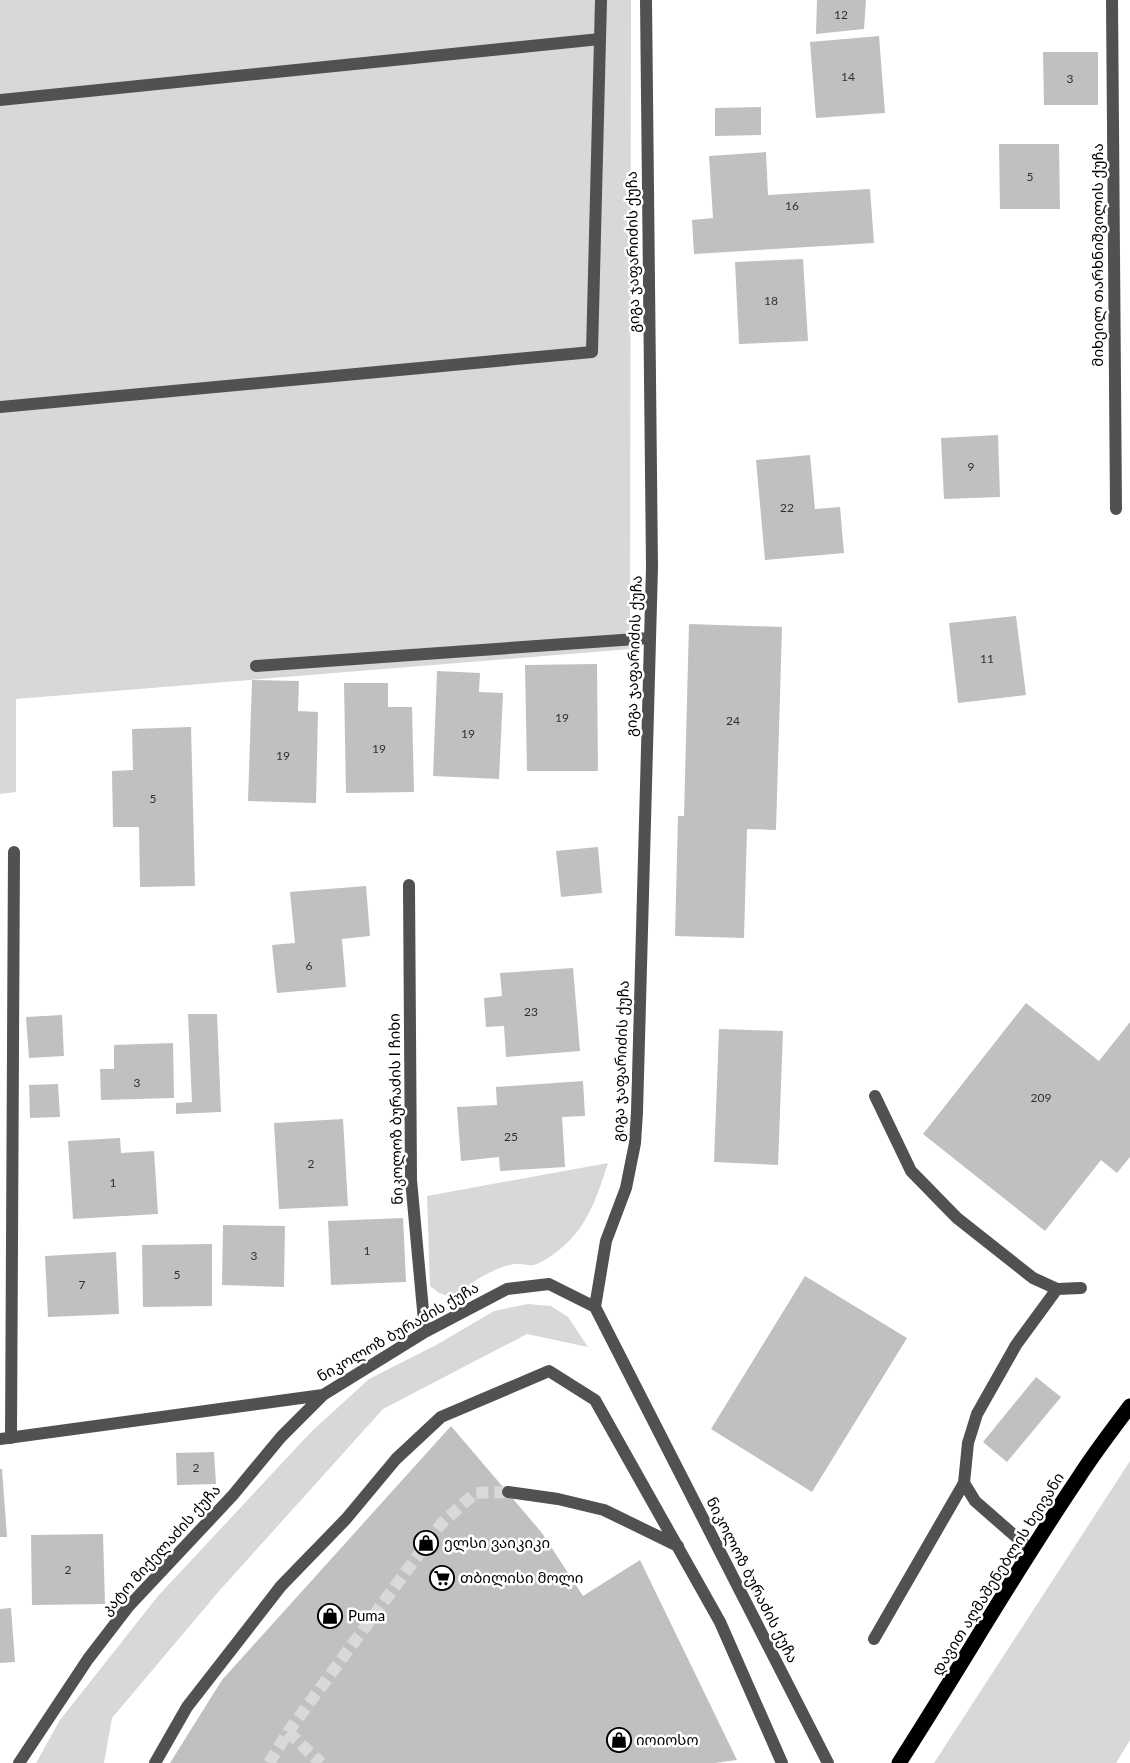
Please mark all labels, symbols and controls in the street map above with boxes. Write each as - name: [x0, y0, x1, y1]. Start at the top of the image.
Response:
- house number: 12: [834, 7, 848, 22]
- house number: 14: [841, 69, 855, 84]
- house number: 3: [1067, 71, 1074, 86]
- street label: მიხეილ თარხნიშვილის ქუჩა: [1088, 143, 1107, 367]
- house number: 5: [1027, 169, 1034, 184]
- street label: გიგა ჯაფარიძის ქუჩა: [622, 171, 643, 333]
- house number: 16: [785, 198, 799, 213]
- house number: 18: [764, 293, 778, 308]
- house number: 9: [968, 459, 975, 474]
- house number: 22: [780, 500, 794, 515]
- street label: გიგა ჯაფარიძის ქუჩა: [621, 575, 646, 737]
- house number: 11: [980, 651, 994, 666]
- house number: 19: [555, 710, 569, 725]
- house number: 24: [726, 713, 740, 728]
- house number: 19: [461, 726, 475, 741]
- house number: 19: [372, 741, 386, 756]
- house number: 19: [276, 748, 290, 763]
- house number: 5: [150, 791, 157, 806]
- house number: 6: [306, 958, 313, 973]
- street label: გიგა ჯაფარიძის ქუჩა: [608, 980, 633, 1142]
- house number: 23: [524, 1004, 538, 1019]
- street label: ნიკოლოზ ბურაძის I ჩიხი: [384, 1013, 407, 1205]
- house number: 3: [134, 1075, 141, 1090]
- house number: 209: [1031, 1090, 1051, 1105]
- house number: 25: [504, 1129, 518, 1144]
- house number: 2: [308, 1156, 315, 1171]
- house number: 1: [110, 1175, 117, 1190]
- house number: 1: [364, 1243, 371, 1258]
- house number: 3: [251, 1248, 258, 1263]
- house number: 5: [174, 1267, 181, 1282]
- house number: 7: [79, 1277, 86, 1292]
- street label: ნიკოლოზ ბურაძის ქუჩა: [314, 1277, 482, 1386]
- house number: 2: [193, 1460, 200, 1475]
- street label: დავით აღმაშენებლის ხეივანი: [927, 1469, 1068, 1679]
- street label: კატო მიქელაძის ქუჩა: [97, 1480, 224, 1619]
- street label: ნიკოლოზ ბურაძის ქუჩა: [702, 1494, 803, 1666]
- shop icon: ელსი ვაიკიკი: [413, 1530, 439, 1556]
- place label: ელსი ვაიკიკი: [444, 1533, 550, 1552]
- house number: 2: [65, 1562, 72, 1577]
- supermarket icon: თბილისი მოლი: [429, 1565, 455, 1591]
- place label: თბილისი მოლი: [460, 1568, 583, 1587]
- shop icon: Puma: [317, 1603, 343, 1629]
- place label: Puma: [348, 1606, 385, 1624]
- shop icon: იოიოსო: [606, 1727, 632, 1753]
- place label: იოიოსო: [636, 1730, 698, 1748]

